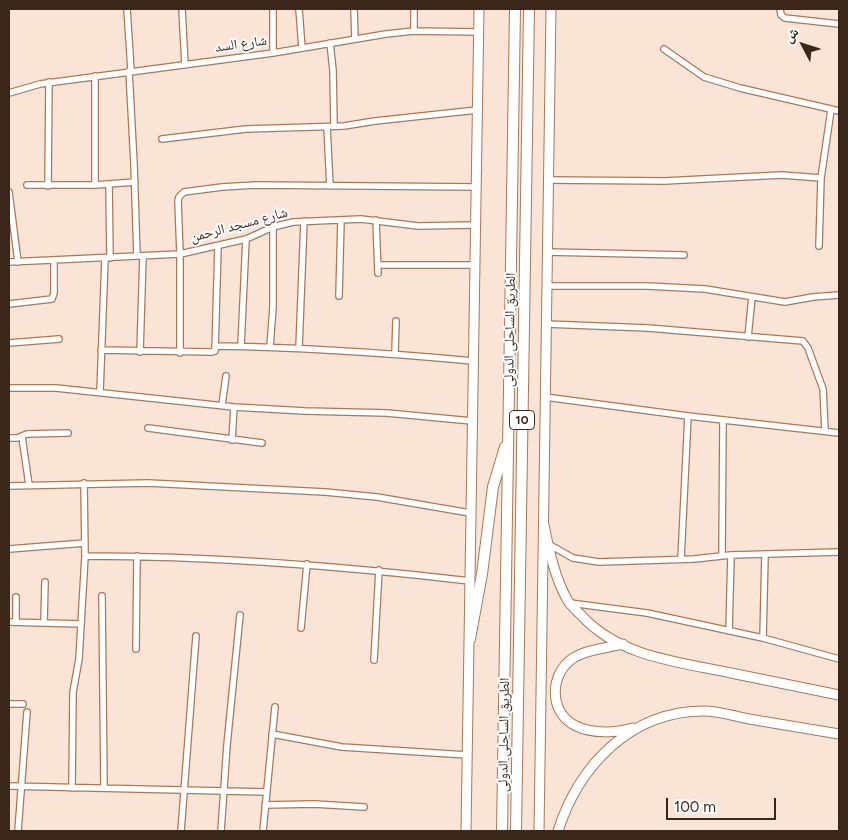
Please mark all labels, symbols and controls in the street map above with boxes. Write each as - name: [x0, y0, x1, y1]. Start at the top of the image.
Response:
- north arrow: [778, 20, 828, 70]
- text: ش: [780, 24, 802, 46]
- street label: شارع السد: [214, 32, 268, 56]
- street label: شارع مسجد الرحمن: [189, 204, 289, 246]
- street label: الطريق الساحلى الدولى: [501, 273, 519, 387]
- road number: 10: [510, 410, 534, 430]
- street label: الطريق الساحلى الدولى: [495, 678, 513, 792]
- scale bar: [668, 788, 778, 820]
- text: 100 m: [674, 798, 716, 816]

